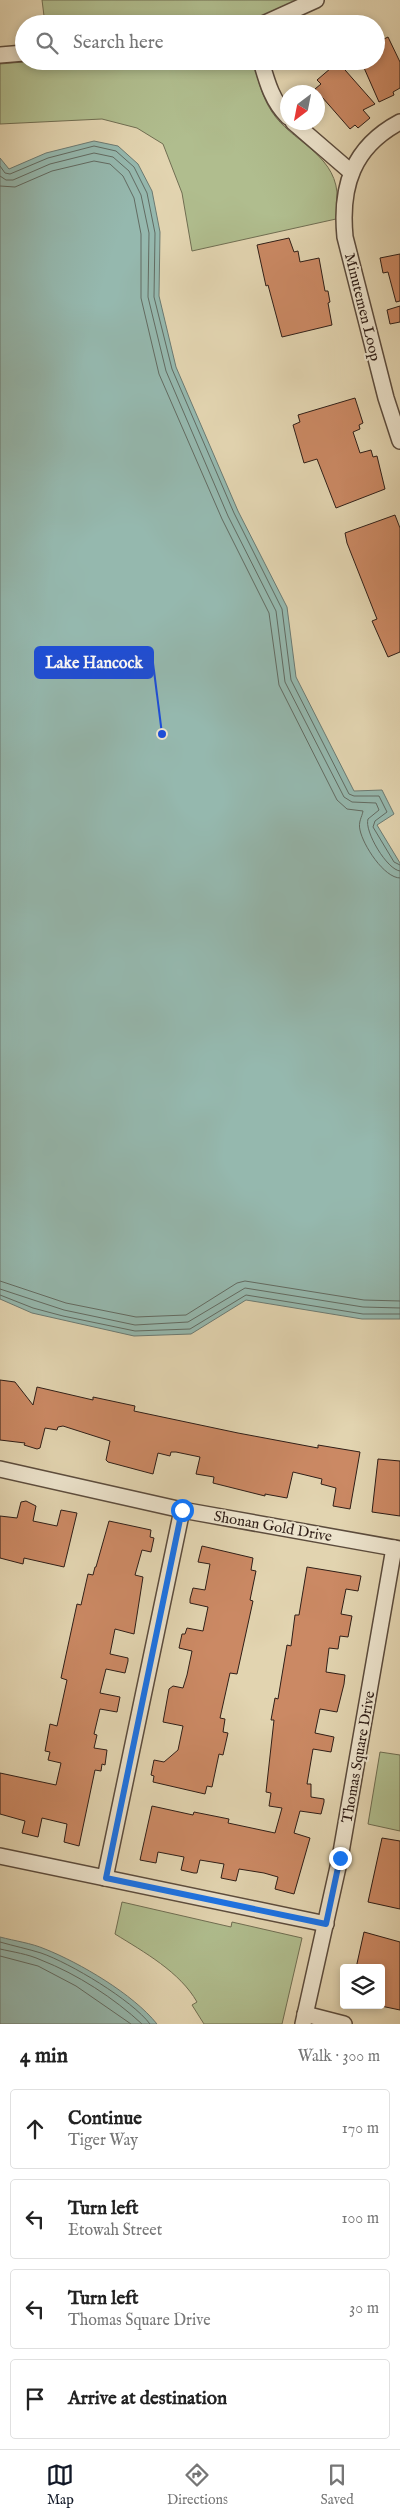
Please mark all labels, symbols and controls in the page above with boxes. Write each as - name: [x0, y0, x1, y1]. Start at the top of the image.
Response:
- search box: [15, 15, 385, 70]
- icon: search: [33, 29, 61, 57]
- text: Search here: [73, 31, 164, 55]
- north arrow: [280, 85, 325, 130]
- street label: Minutemen Loop: [340, 251, 385, 363]
- callout: Lake Hancock: [35, 647, 153, 678]
- text: Lake Hancock: [45, 654, 143, 674]
- route start: [171, 1499, 194, 1522]
- street label: Shonan Gold Drive: [212, 1507, 334, 1546]
- street label: Thomas Square Drive: [338, 1690, 379, 1825]
- route end: [329, 1847, 352, 1870]
- map controls: [340, 1964, 385, 2009]
- button: layers: [340, 1964, 385, 2009]
- text: 4 min: [20, 2043, 68, 2070]
- text: Walk · 300 m: [298, 2047, 380, 2067]
- text: Continue: [68, 2107, 142, 2131]
- icon: ahead: [21, 2115, 49, 2143]
- text: 170 m: [342, 2119, 379, 2139]
- text: Tiger Way: [68, 2131, 138, 2151]
- text: Turn left: [68, 2197, 139, 2221]
- icon: left: [21, 2205, 49, 2233]
- text: 100 m: [342, 2209, 379, 2229]
- text: Etowah Street: [68, 2221, 162, 2241]
- text: Turn left: [68, 2287, 139, 2311]
- icon: left: [21, 2295, 49, 2323]
- text: 30 m: [349, 2299, 379, 2319]
- text: Thomas Square Drive: [68, 2311, 211, 2331]
- icon: arrive: [21, 2385, 49, 2413]
- text: Arrive at destination: [68, 2387, 227, 2411]
- tab: Map: [46, 2461, 74, 2509]
- tab: Directions: [167, 2461, 228, 2509]
- tab: Saved: [321, 2461, 354, 2509]

